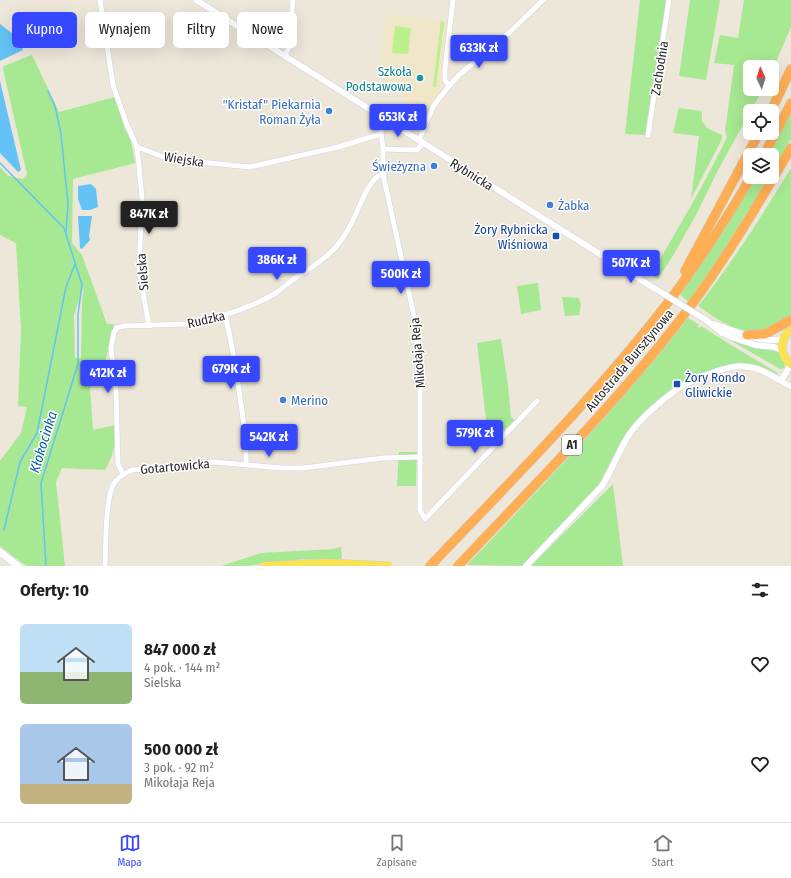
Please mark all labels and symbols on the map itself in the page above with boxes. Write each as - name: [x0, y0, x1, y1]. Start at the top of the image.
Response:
- pin: 633K zł: [442, 35, 516, 69]
- street label: Zachodnia: [648, 40, 671, 96]
- north arrow: [743, 60, 779, 96]
- place label: Szkoła Podstawowa: [346, 64, 412, 94]
- marker: Szkoła Podstawowa: [415, 73, 425, 83]
- place label: "Kristaf" Piekarnia Roman Żyła: [223, 97, 321, 127]
- pin: 653K zł: [361, 104, 435, 138]
- marker: "Kristaf" Piekarnia Roman Żyła: [324, 106, 334, 116]
- street label: Wiejska: [163, 149, 205, 170]
- street label: Rybnicka: [448, 155, 496, 193]
- place label: Świeżyzna: [372, 159, 426, 174]
- marker: Świeżyzna: [429, 161, 439, 171]
- place label: Żabka: [558, 198, 589, 213]
- marker: Żabka: [545, 200, 555, 210]
- pin: 847K zł: [112, 201, 186, 235]
- place label: Żory Rybnicka Wiśniowa: [474, 222, 548, 252]
- marker: Żory Rybnicka Wiśniowa: [551, 231, 561, 241]
- pin: 386K zł: [240, 247, 314, 281]
- pin: 507K zł: [594, 250, 668, 284]
- street label: Sielska: [133, 253, 152, 291]
- pin: 500K zł: [364, 261, 438, 295]
- street label: Autostrada Bursztynowa: [582, 306, 676, 414]
- street label: Rudzka: [186, 308, 226, 331]
- street label: Mikołaja Reja: [407, 317, 428, 389]
- pin: 679K zł: [194, 356, 268, 390]
- pin: 412K zł: [71, 360, 145, 394]
- place label: Żory Rondo Gliwickie: [685, 370, 746, 400]
- marker: Żory Rondo Gliwickie: [672, 379, 682, 389]
- place label: Merino: [291, 393, 328, 408]
- marker: Merino: [278, 395, 288, 405]
- water label: Kłokocinka: [26, 409, 61, 475]
- pin: 579K zł: [438, 420, 512, 454]
- pin: 542K zł: [232, 424, 306, 458]
- road number: A1: [562, 435, 582, 455]
- street label: Gotartowicka: [140, 456, 210, 477]

